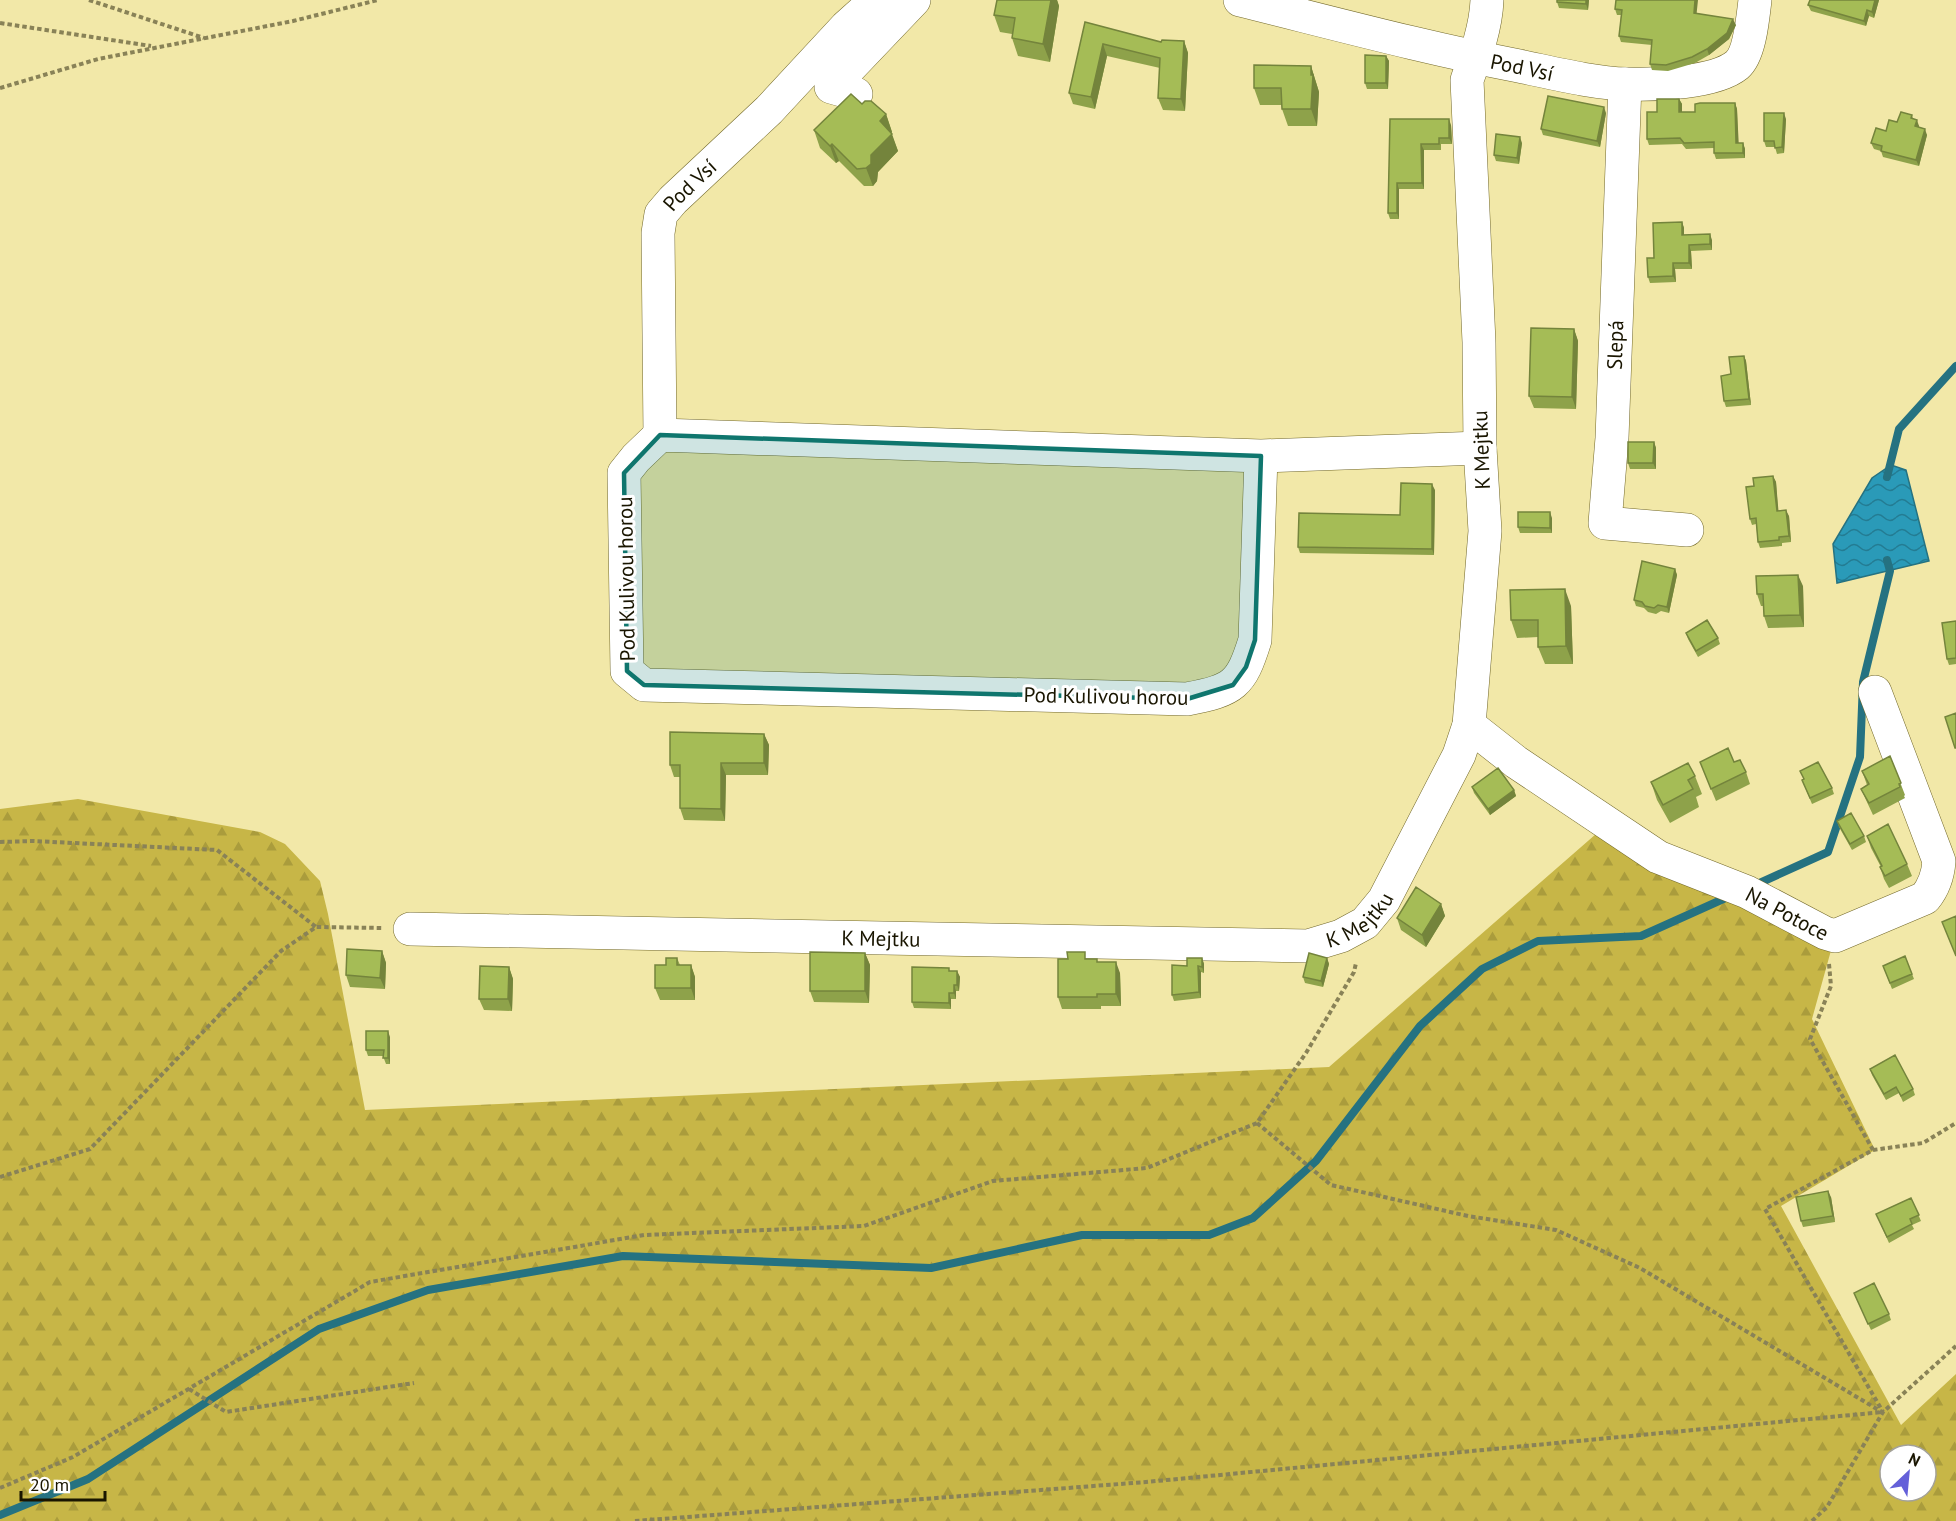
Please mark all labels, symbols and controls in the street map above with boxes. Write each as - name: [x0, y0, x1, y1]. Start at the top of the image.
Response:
- street label: Pod Vsí: [1488, 47, 1557, 87]
- street label: Pod Vsí: [656, 153, 722, 216]
- street label: Slepá: [1601, 320, 1629, 370]
- street label: K Mejtku: [1466, 410, 1496, 490]
- street label: Pod Kulivou horou: [611, 496, 641, 662]
- street label: Pod Kulivou horou: [1023, 681, 1189, 711]
- street label: Na Potoce: [1741, 880, 1834, 946]
- street label: K Mejtku: [1322, 888, 1399, 953]
- street label: K Mejtku: [841, 924, 921, 952]
- north arrow: [1878, 1443, 1938, 1503]
- text: N: [1905, 1448, 1924, 1471]
- scale bar: [21, 1464, 105, 1502]
- text: 20 m: [30, 1473, 69, 1496]

